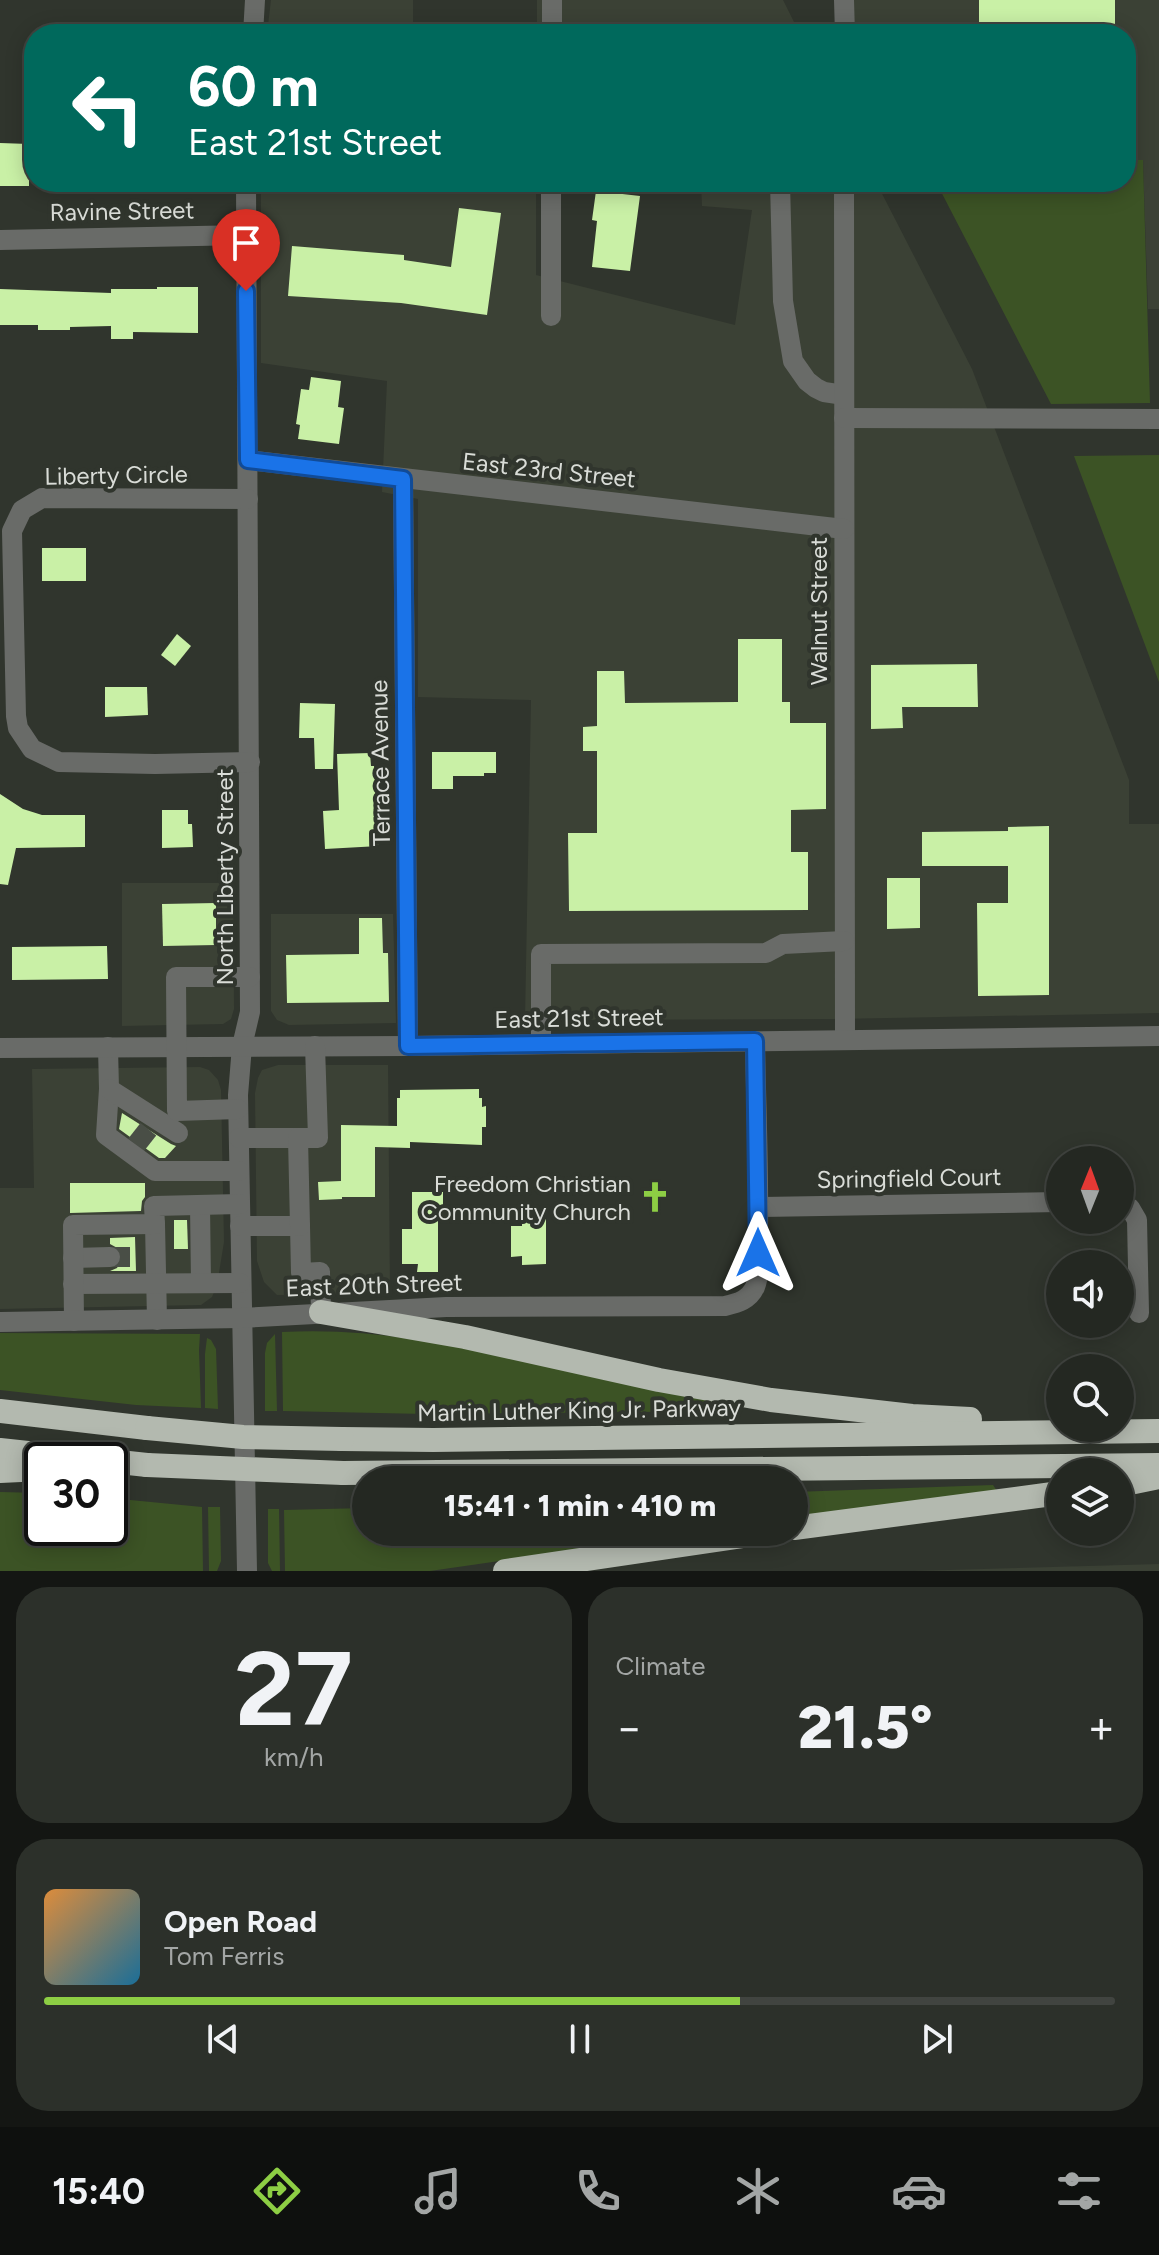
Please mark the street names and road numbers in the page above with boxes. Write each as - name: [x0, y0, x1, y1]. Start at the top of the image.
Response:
- street label: Ravine Street: [49, 195, 195, 227]
- street label: East 23rd Street: [461, 446, 637, 494]
- street label: Liberty Circle: [44, 459, 188, 491]
- street label: Walnut Street: [804, 537, 833, 685]
- street label: Terrace Avenue: [364, 680, 396, 846]
- street label: North Liberty Street: [210, 768, 239, 986]
- street label: East 21st Street: [494, 1002, 664, 1034]
- street label: Springfield Court: [816, 1162, 1002, 1194]
- street label: East 20th Street: [285, 1267, 463, 1303]
- street label: Martin Luther King Jr. Parkway: [417, 1393, 742, 1427]

